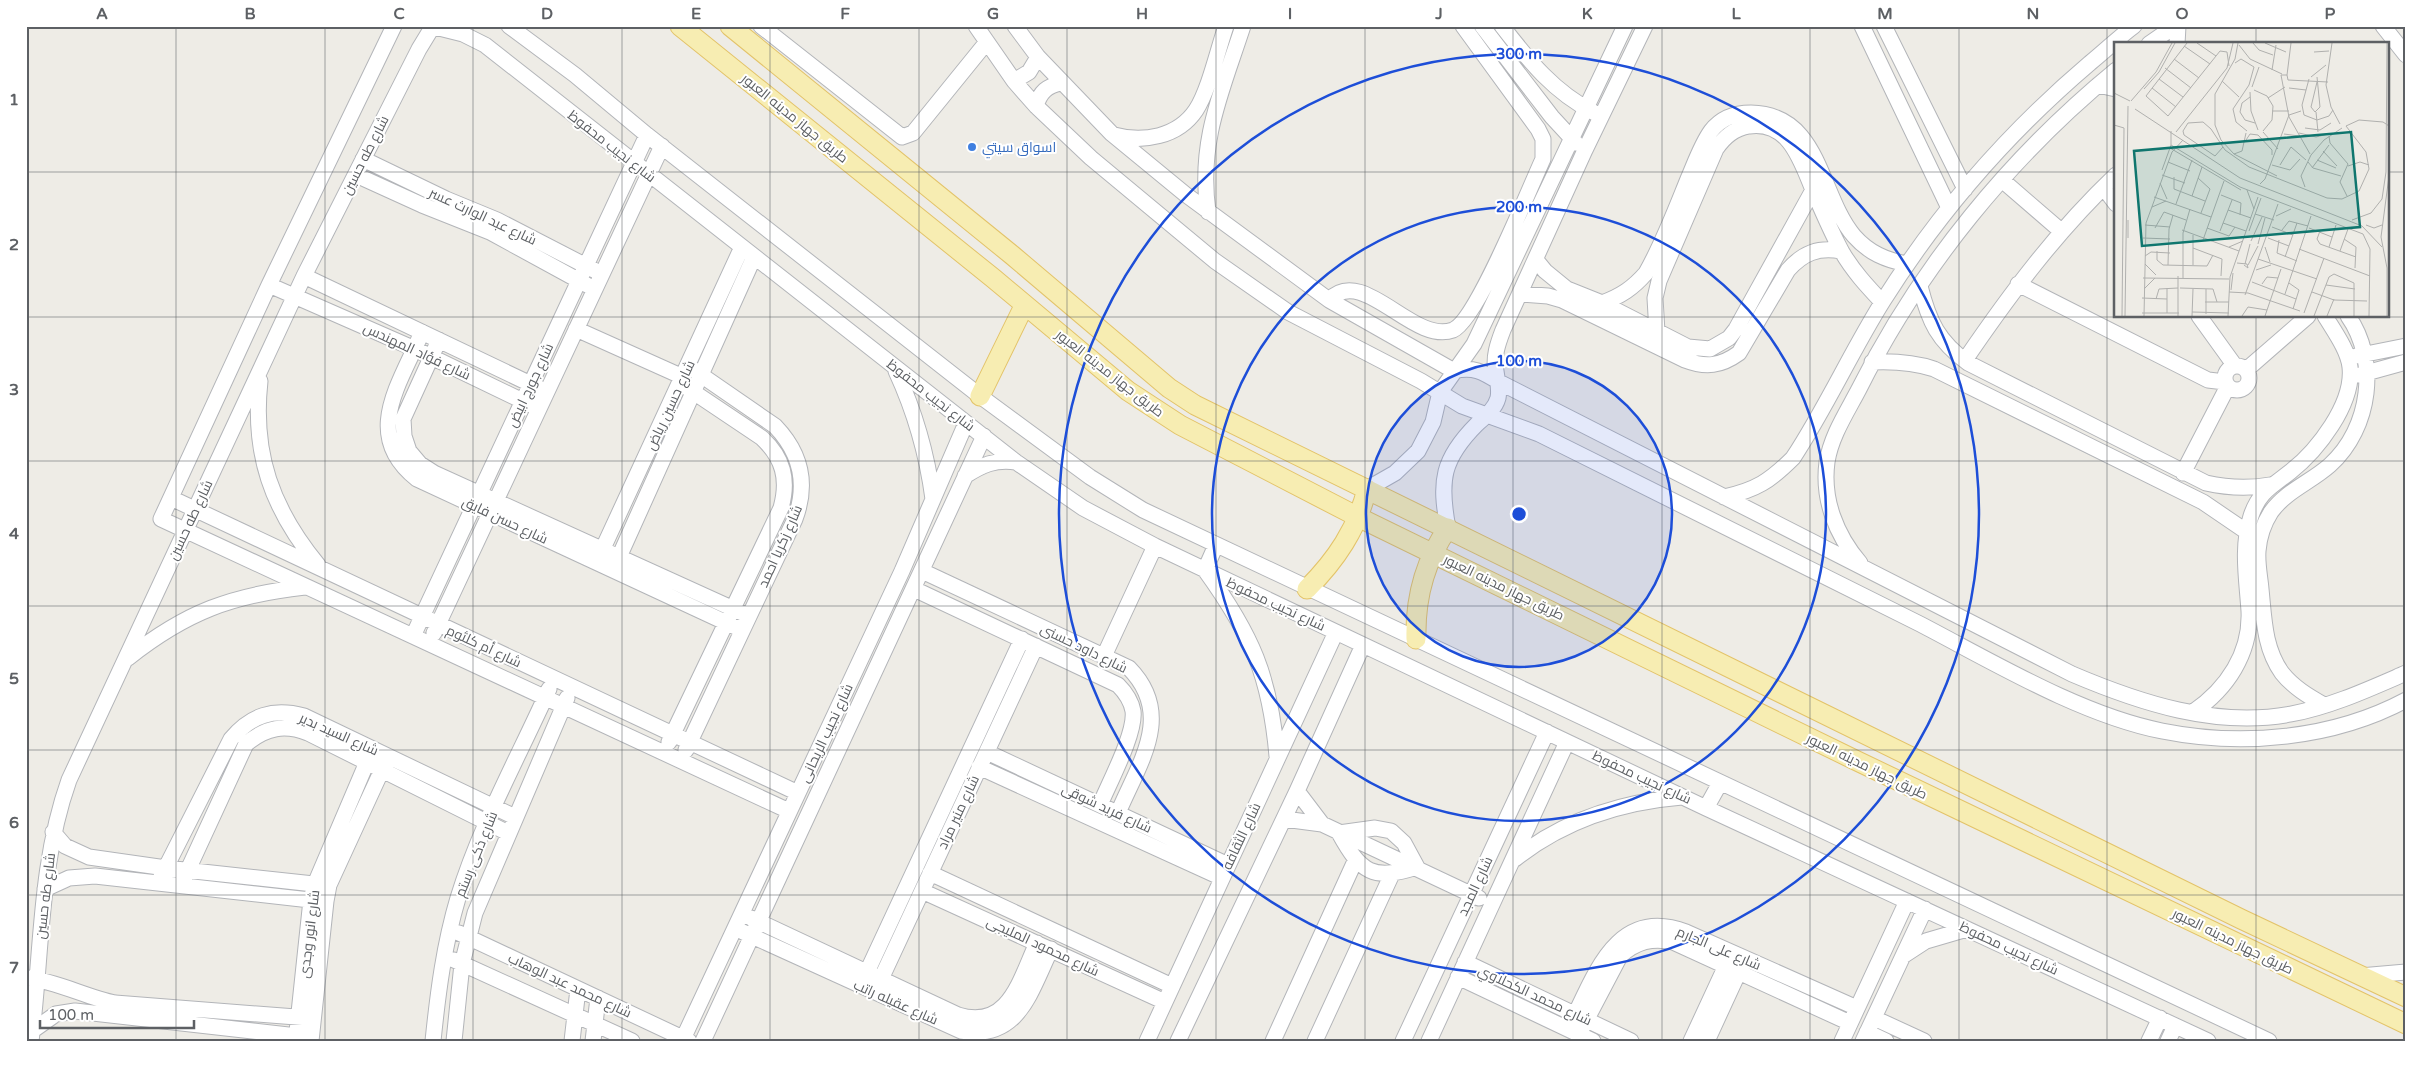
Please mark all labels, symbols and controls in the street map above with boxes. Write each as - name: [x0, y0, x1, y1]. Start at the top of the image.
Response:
- text: A: [96, 4, 108, 24]
- text: B: [244, 4, 256, 24]
- text: C: [393, 4, 405, 24]
- text: D: [541, 4, 553, 24]
- text: E: [691, 4, 701, 24]
- text: F: [840, 4, 850, 24]
- text: G: [987, 4, 999, 24]
- text: H: [1136, 4, 1148, 24]
- text: I: [1288, 4, 1292, 24]
- text: J: [1434, 4, 1443, 24]
- text: K: [1582, 4, 1593, 24]
- text: L: [1731, 4, 1741, 24]
- text: M: [1877, 4, 1893, 24]
- text: N: [2027, 4, 2039, 24]
- text: O: [2176, 4, 2189, 24]
- text: P: [2325, 4, 2336, 24]
- inset map: [2114, 42, 2390, 318]
- text: 300 m: [1496, 45, 1542, 63]
- street label: طريق جهاز مدينه العبور: [737, 69, 852, 167]
- text: 1: [9, 90, 19, 110]
- street label: شارع نجيب محفوظ: [564, 107, 659, 186]
- street label: شارع طه حسين: [338, 113, 393, 198]
- place label: اسواق سيتي: [982, 139, 1056, 159]
- marker: اسواق سيتي: [966, 141, 978, 153]
- street label: شارع عبد الوارث عسر: [426, 184, 539, 249]
- text: 200 m: [1496, 198, 1542, 216]
- text: 2: [9, 235, 19, 255]
- street label: شارع فؤاد المهندس: [360, 319, 473, 384]
- street label: طريق جهاز مدينه العبور: [1051, 325, 1167, 421]
- street label: شارع جورج ابيض: [504, 340, 557, 430]
- text: 100 m: [1496, 352, 1542, 370]
- street label: شارع نجيب محفوظ: [883, 356, 978, 435]
- street label: شارع حسين رياض: [642, 357, 699, 453]
- text: 3: [9, 380, 19, 400]
- street label: شارع طه حسين: [164, 477, 216, 563]
- street label: شارع حسن فايق: [459, 493, 550, 548]
- street label: شارع زكريا احمد: [755, 502, 806, 590]
- centre of rings: [1510, 505, 1528, 523]
- text: 4: [9, 524, 19, 544]
- street label: طريق جهاز مدينه العبور: [1440, 550, 1567, 624]
- street label: شارع نجيب محفوظ: [1224, 574, 1328, 635]
- street label: شارع داود حسنى: [1038, 620, 1130, 677]
- street label: شارع أم كلثوم: [443, 621, 524, 672]
- text: 5: [9, 669, 19, 689]
- street label: شارع نجيب الريحانى: [796, 681, 857, 786]
- street label: شارع السيد بدير: [296, 709, 381, 759]
- street label: طريق جهاز مدينه العبور: [1803, 729, 1930, 803]
- street label: شارع نجيب محفوظ: [1590, 747, 1694, 808]
- street label: شارع منير مراد: [934, 773, 983, 852]
- street label: شارع فريد شوقى: [1059, 780, 1154, 837]
- street label: شارع الثقافه: [1219, 800, 1264, 873]
- street label: شارع ذكى رستم: [452, 809, 502, 900]
- text: 6: [9, 813, 19, 833]
- street label: شارع طه حسين: [32, 852, 59, 940]
- street label: شارع المجد: [1454, 854, 1497, 919]
- street label: شارع انور وجدى: [296, 889, 323, 979]
- street label: طريق جهاز مدينه العبور: [2169, 904, 2296, 978]
- street label: شارع محمود المليجى: [984, 913, 1102, 980]
- street label: شارع نجيب محفوظ: [1957, 918, 2061, 979]
- street label: شارع على الجارم: [1674, 923, 1764, 975]
- street label: شارع محمد عبد الوهاب: [505, 949, 634, 1022]
- text: 7: [9, 958, 19, 978]
- street label: شارع محمد الكحلاوي: [1474, 962, 1594, 1032]
- street label: شارع عقيله راتب: [851, 976, 941, 1029]
- scale bar: [40, 997, 194, 1029]
- text: 100 m: [48, 1006, 94, 1024]

